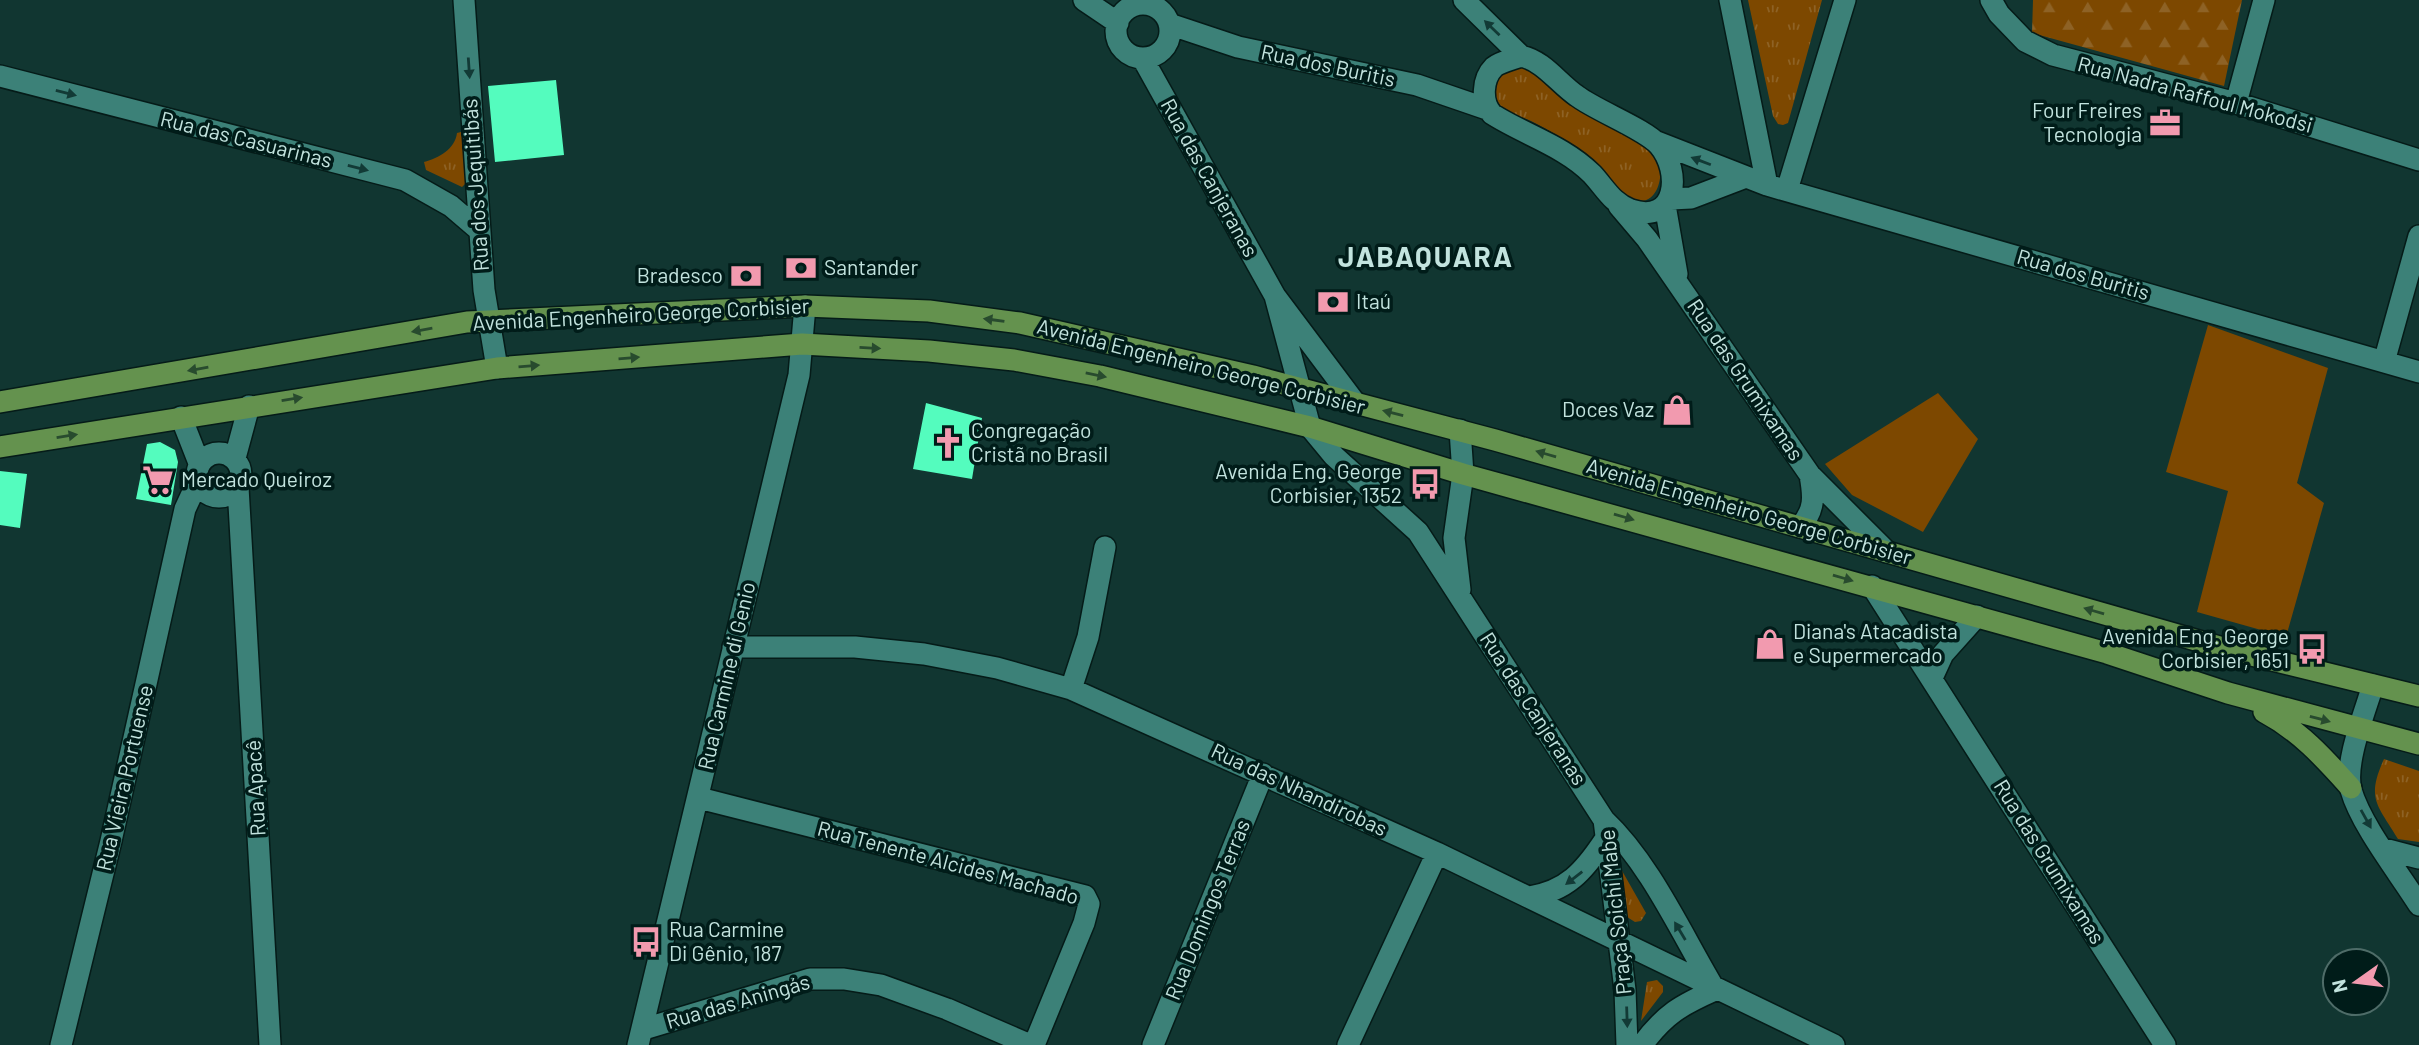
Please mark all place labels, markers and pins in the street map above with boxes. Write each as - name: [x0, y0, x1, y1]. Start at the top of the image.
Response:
- place label: Four Freires Tecnologia: [2032, 97, 2142, 146]
- office icon: Four Freires Tecnologia: [2148, 106, 2182, 140]
- bank icon: Santander: [784, 251, 818, 285]
- place label: Santander: [824, 254, 918, 279]
- bank icon: Bradesco: [729, 259, 763, 293]
- place label: Bradesco: [637, 262, 723, 287]
- bank icon: Itaú: [1316, 285, 1350, 319]
- place label: Itaú: [1356, 288, 1391, 313]
- shop icon: Doces Vaz: [1660, 393, 1694, 427]
- place label: Doces Vaz: [1562, 396, 1654, 421]
- place label: Congregação Cristã no Brasil: [971, 417, 1108, 466]
- church icon: Congregação Cristã no Brasil: [931, 426, 965, 460]
- place label: Avenida Eng. George Corbisier, 1352: [1215, 458, 1402, 507]
- supermarket icon: Mercado Queiroz: [141, 463, 175, 497]
- place label: Mercado Queiroz: [181, 466, 332, 491]
- bus stop icon: Avenida Eng. George Corbisier, 1352: [1408, 467, 1442, 501]
- place label: Diana's Atacadista e Supermercado: [1793, 618, 1958, 667]
- place label: Avenida Eng. George Corbisier, 1651: [2102, 623, 2289, 672]
- shop icon: Diana's Atacadista e Supermercado: [1753, 627, 1787, 661]
- bus stop icon: Avenida Eng. George Corbisier, 1651: [2295, 632, 2329, 666]
- place label: Rua Carmine Di Gênio, 187: [669, 916, 784, 965]
- bus stop icon: Rua Carmine Di Gênio, 187: [629, 925, 663, 959]

